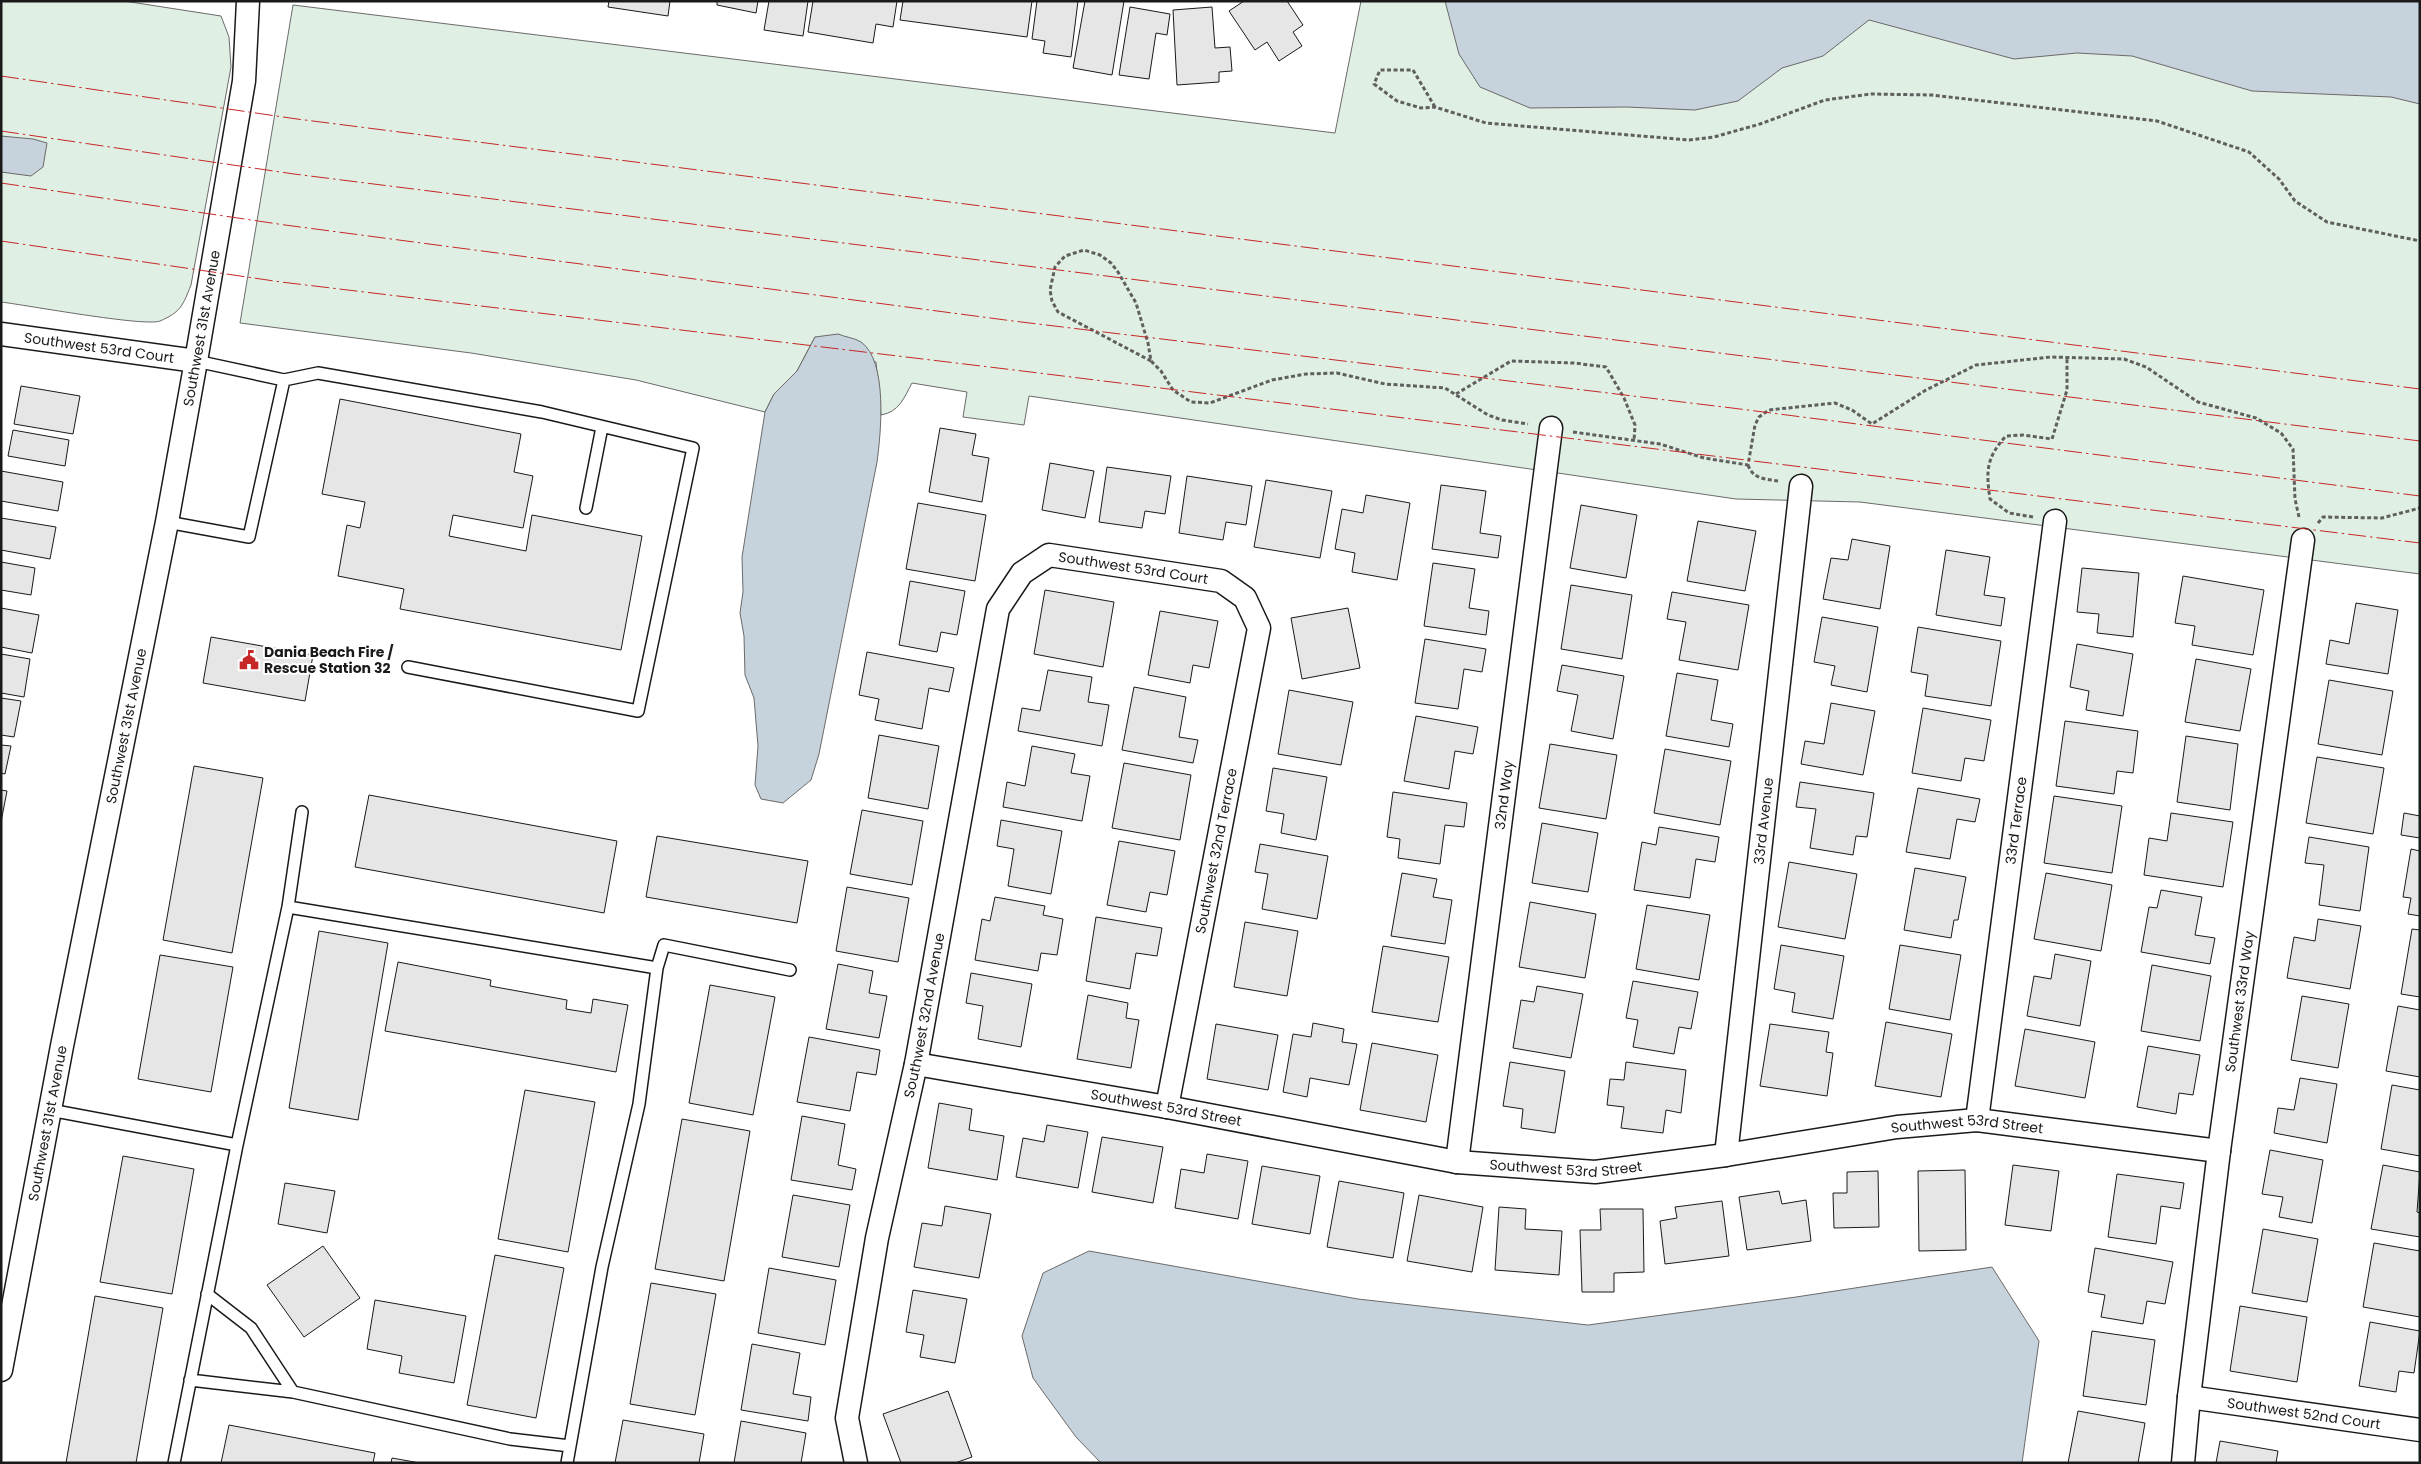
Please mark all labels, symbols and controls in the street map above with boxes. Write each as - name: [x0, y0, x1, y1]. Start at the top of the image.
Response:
- street label: Southwest 31st Avenue: [178, 248, 225, 408]
- street label: Southwest 53rd Court: [23, 327, 175, 368]
- street label: Southwest 53rd Court: [1057, 547, 1210, 589]
- place label: Dania Beach Fire / Rescue Station 32: [264, 642, 394, 678]
- street label: Southwest 31st Avenue: [101, 646, 152, 806]
- public building icon: Dania Beach Fire / Rescue Station 32: [238, 649, 260, 671]
- street label: 32nd Way: [1490, 759, 1518, 831]
- street label: Southwest 32nd Terrace: [1190, 766, 1242, 936]
- street label: 33rd Terrace: [2000, 775, 2032, 866]
- street label: 33rd Avenue: [1749, 776, 1778, 866]
- street label: Southwest 33rd Way: [2220, 929, 2259, 1073]
- street label: Southwest 32nd Avenue: [899, 931, 950, 1100]
- street label: Southwest 31st Avenue: [23, 1043, 72, 1203]
- street label: Southwest 53rd Street: [1089, 1084, 1243, 1131]
- street label: Southwest 53rd Street: [1889, 1110, 2044, 1138]
- street label: Southwest 53rd Street: [1489, 1154, 1643, 1182]
- street label: Southwest 52nd Court: [2226, 1393, 2382, 1434]

